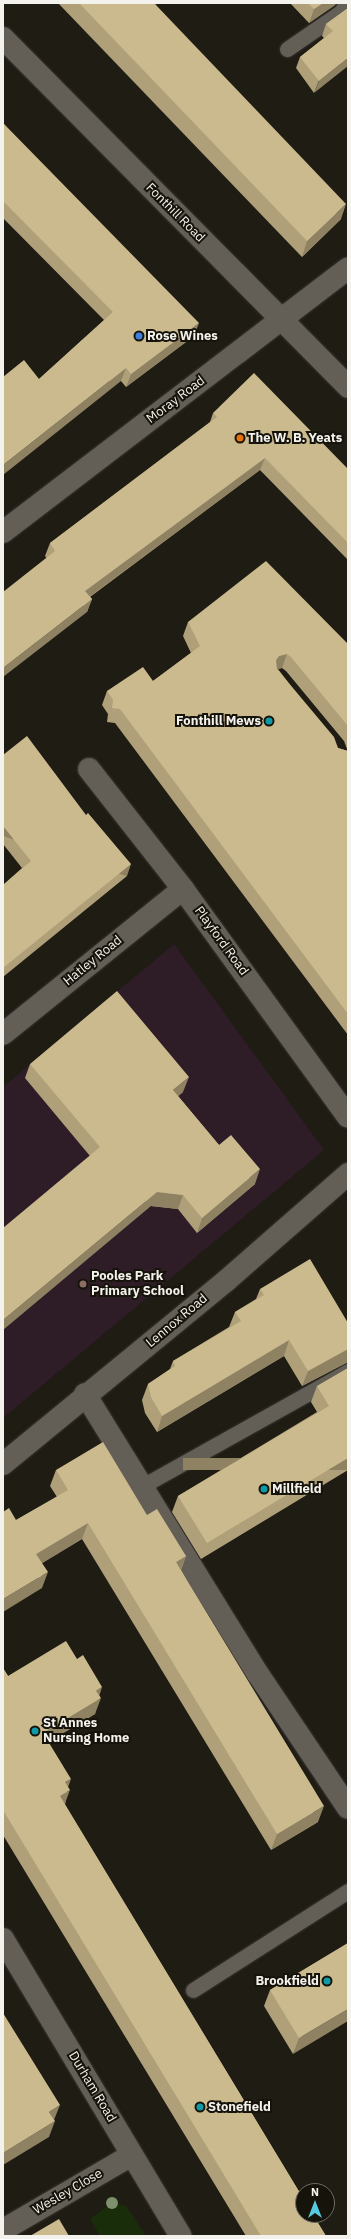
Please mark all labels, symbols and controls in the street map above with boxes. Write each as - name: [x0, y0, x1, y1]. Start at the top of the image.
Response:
- street label: Fonthill Road: [142, 180, 208, 246]
- place label: Rose Wines: [147, 328, 218, 344]
- marker: Rose Wines: [134, 331, 144, 341]
- street label: Moray Road: [144, 373, 208, 427]
- place label: The W. B. Yeats: [248, 430, 342, 446]
- marker: The W. B. Yeats: [235, 433, 245, 443]
- place label: Fonthill Mews: [176, 713, 261, 729]
- marker: Fonthill Mews: [264, 716, 274, 726]
- street label: Playford Road: [191, 903, 251, 979]
- street label: Hatley Road: [61, 933, 125, 989]
- place label: Pooles Park Primary School: [91, 1269, 184, 1300]
- marker: Pooles Park Primary School: [78, 1279, 88, 1289]
- street label: Lennox Road: [143, 1291, 211, 1351]
- place label: Millfield: [272, 1481, 322, 1497]
- marker: Millfield: [259, 1484, 269, 1494]
- place label: St Annes Nursing Home: [43, 1716, 129, 1747]
- marker: St Annes Nursing Home: [30, 1726, 40, 1736]
- place label: Brookfield: [255, 1973, 319, 1989]
- marker: Brookfield: [322, 1976, 332, 1986]
- street label: Durham Road: [65, 2049, 119, 2125]
- place label: Stonefield: [208, 2099, 271, 2115]
- marker: Stonefield: [195, 2102, 205, 2112]
- street label: Wesley Close: [31, 2166, 105, 2218]
- north arrow: [295, 2183, 335, 2223]
- text: N: [311, 2185, 319, 2199]

